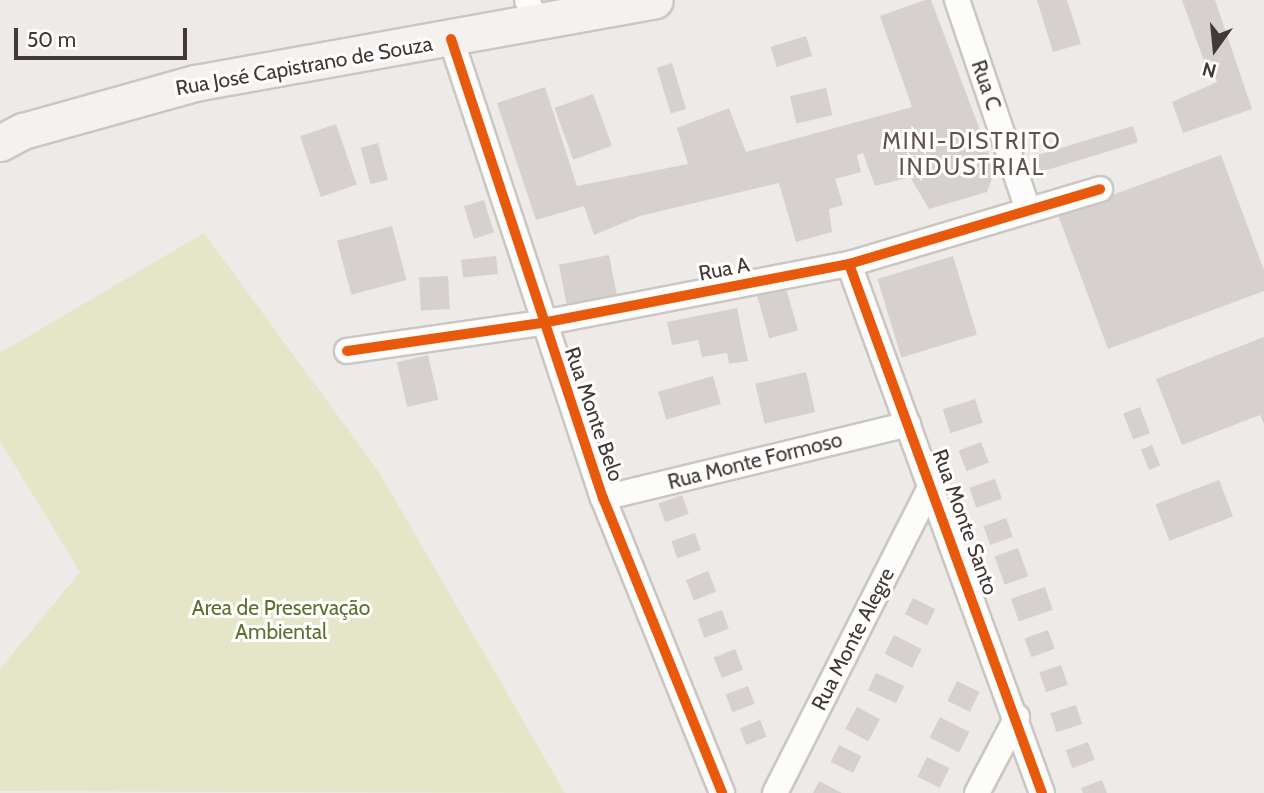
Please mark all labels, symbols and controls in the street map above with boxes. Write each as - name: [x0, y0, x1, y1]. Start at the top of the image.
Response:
- scale bar: [18, 14, 191, 58]
- north arrow: [1180, 14, 1250, 84]
- text: 50 m: [27, 27, 76, 52]
- street label: Rua José Capistrano de Souza: [174, 31, 434, 101]
- street label: Rua C: [966, 57, 1006, 113]
- text: N: [1200, 57, 1219, 83]
- district label: MINI-DISTRITO INDUSTRIAL: [884, 127, 1060, 181]
- street label: Rua A: [696, 252, 752, 286]
- street label: Rua Monte Belo: [559, 344, 629, 484]
- street label: Rua Monte Formoso: [665, 427, 845, 495]
- street label: Rua Monte Santo: [927, 446, 1003, 598]
- street label: Rua Monte Alegre: [806, 564, 900, 714]
- park label: Area de Preservação Ambiental: [192, 595, 370, 645]

